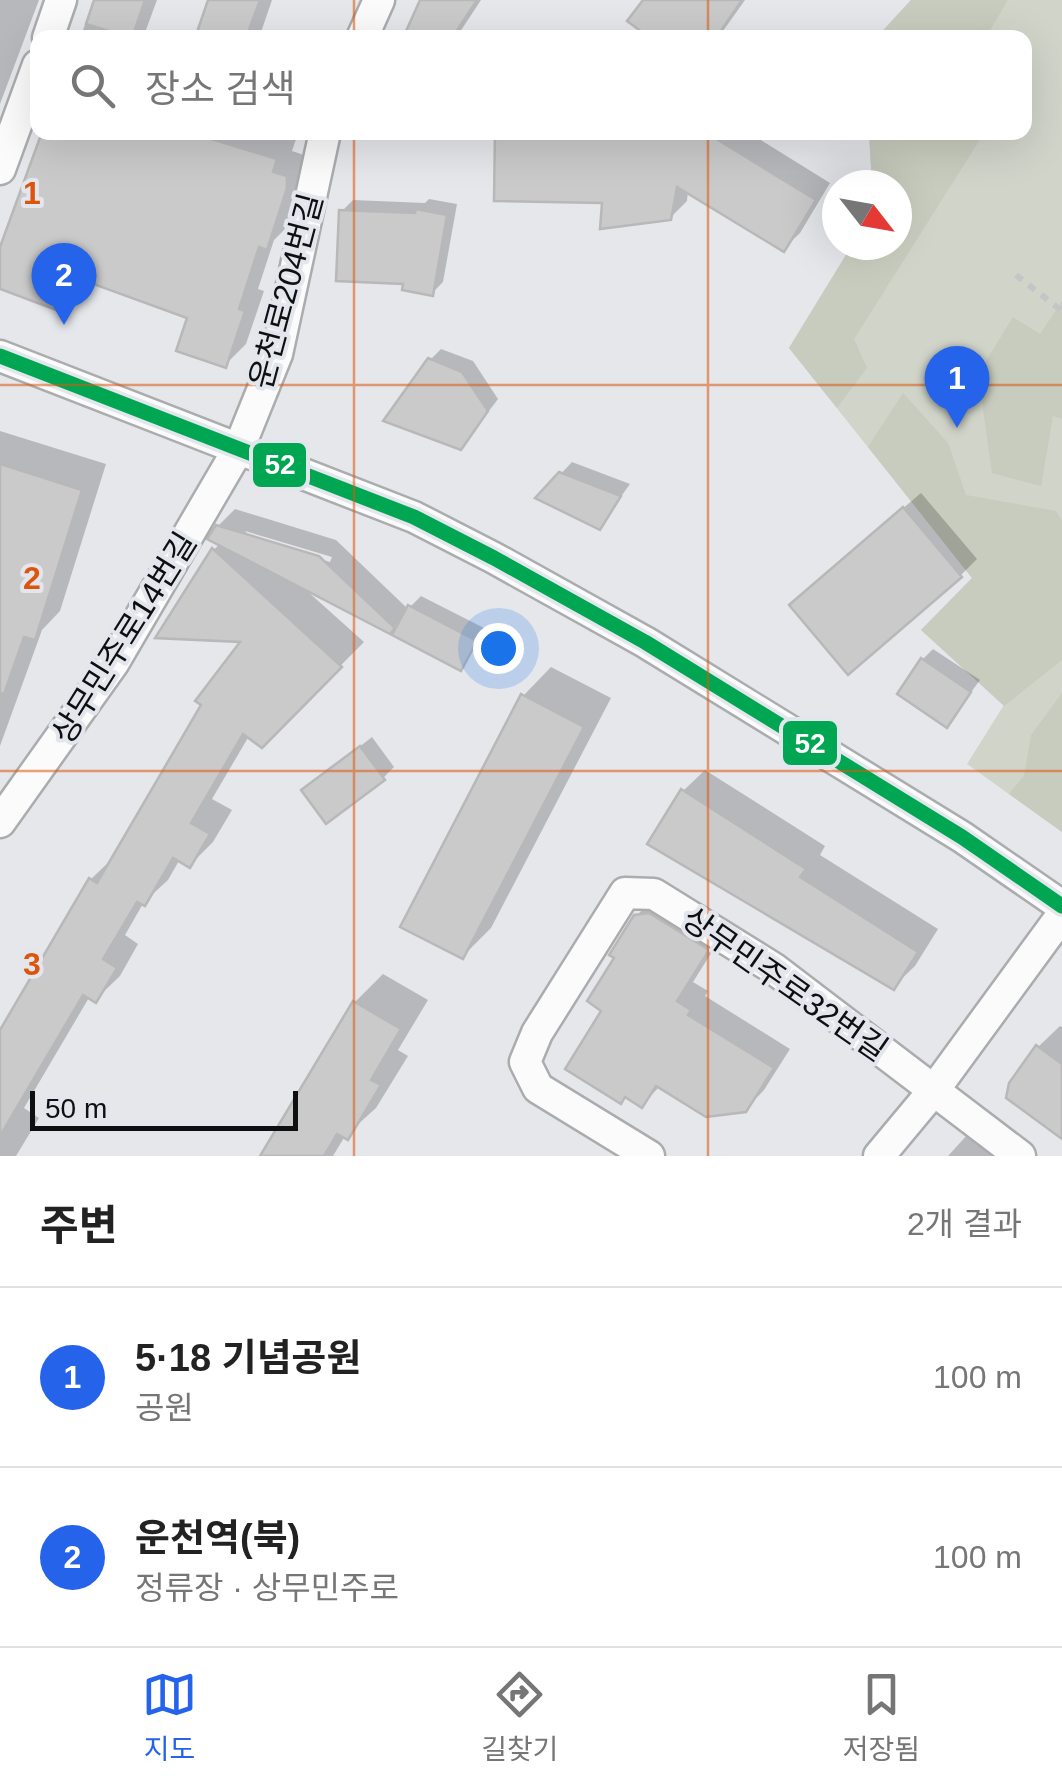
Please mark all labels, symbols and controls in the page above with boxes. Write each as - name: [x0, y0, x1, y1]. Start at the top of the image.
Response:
- search box: [30, 30, 1032, 140]
- icon: search: [65, 58, 120, 113]
- text: 장소 검색: [145, 68, 295, 110]
- north arrow: [822, 170, 912, 260]
- text: 1: [23, 175, 41, 211]
- street label: 운천로204번길: [243, 189, 329, 393]
- pin: 2: [32, 242, 96, 325]
- pin: 1: [924, 346, 990, 428]
- line badge: 52: [251, 441, 308, 489]
- text: 52: [264, 449, 296, 480]
- street label: 상무민주로14번길: [45, 526, 203, 750]
- text: 2: [23, 560, 41, 596]
- your location: [473, 623, 524, 674]
- line badge: 52: [781, 719, 839, 767]
- text: 52: [794, 728, 826, 759]
- street label: 상무민주로32번길: [676, 900, 894, 1068]
- text: 3: [23, 946, 41, 982]
- scale bar: [30, 1086, 298, 1130]
- text: 50 m: [45, 1093, 107, 1124]
- text: 주변: [40, 1202, 117, 1249]
- text: 2개 결과: [907, 1206, 1022, 1242]
- text: 5·18 기념공원: [135, 1337, 361, 1379]
- text: 1: [64, 1359, 81, 1395]
- text: 100 m: [933, 1359, 1022, 1395]
- text: 공원: [135, 1390, 194, 1426]
- text: 운천역(북): [135, 1517, 300, 1559]
- text: 2: [64, 1539, 81, 1575]
- text: 100 m: [933, 1539, 1022, 1575]
- text: 정류장 · 상무민주로: [135, 1570, 399, 1606]
- tab: 지도: [142, 1667, 197, 1767]
- tab: 길찾기: [481, 1667, 558, 1767]
- tab: 저장됨: [843, 1667, 920, 1767]

